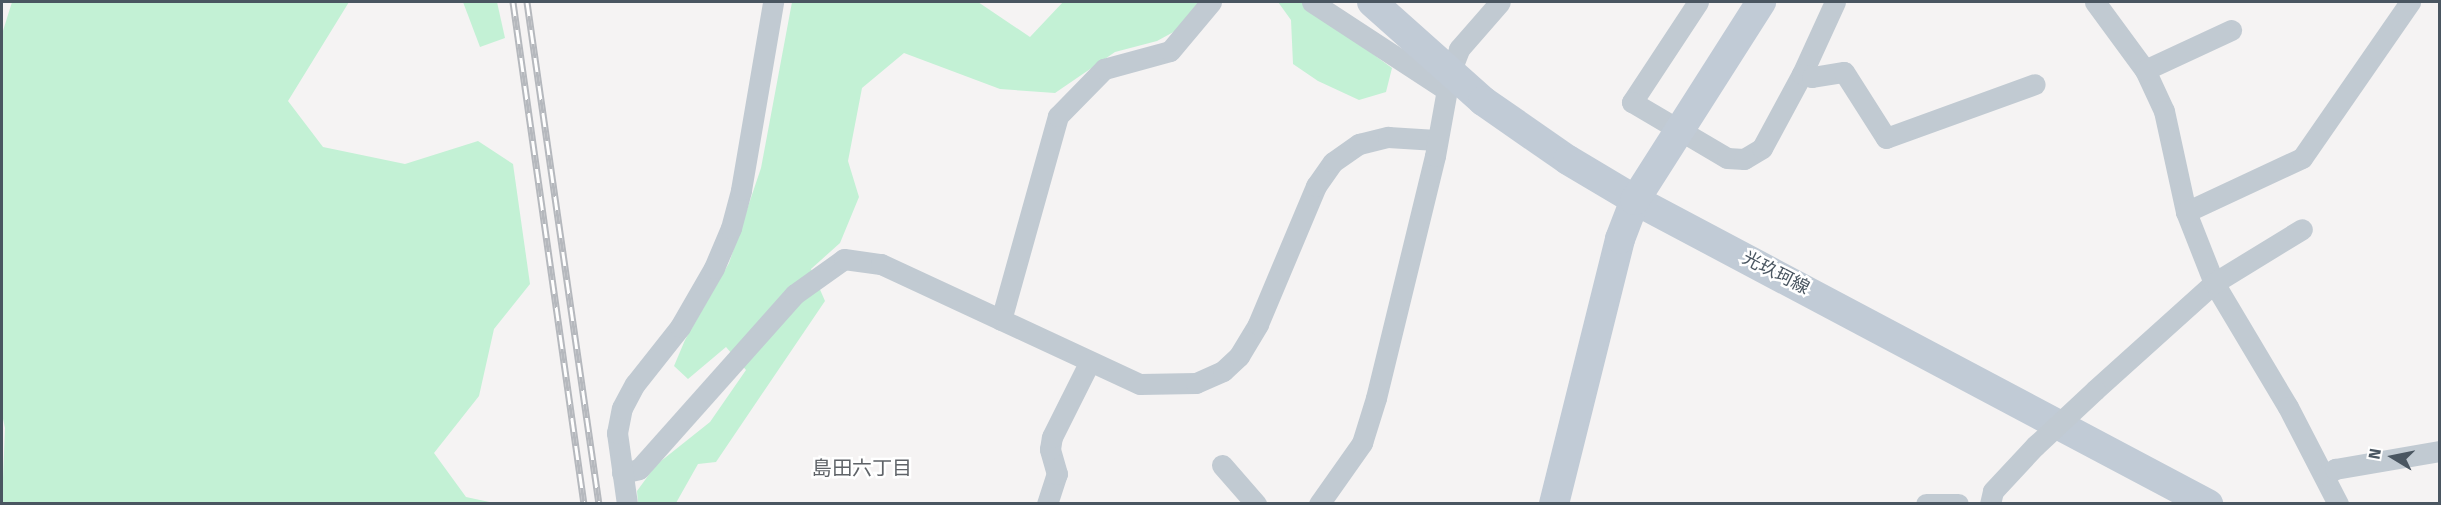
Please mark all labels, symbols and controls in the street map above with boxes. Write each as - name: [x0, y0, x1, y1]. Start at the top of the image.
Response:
- street label: 光玖珂線: [1739, 247, 1813, 299]
- north arrow: [2363, 427, 2423, 487]
- text: N: [2365, 447, 2385, 461]
- district label: 島田六丁目: [812, 456, 912, 480]

